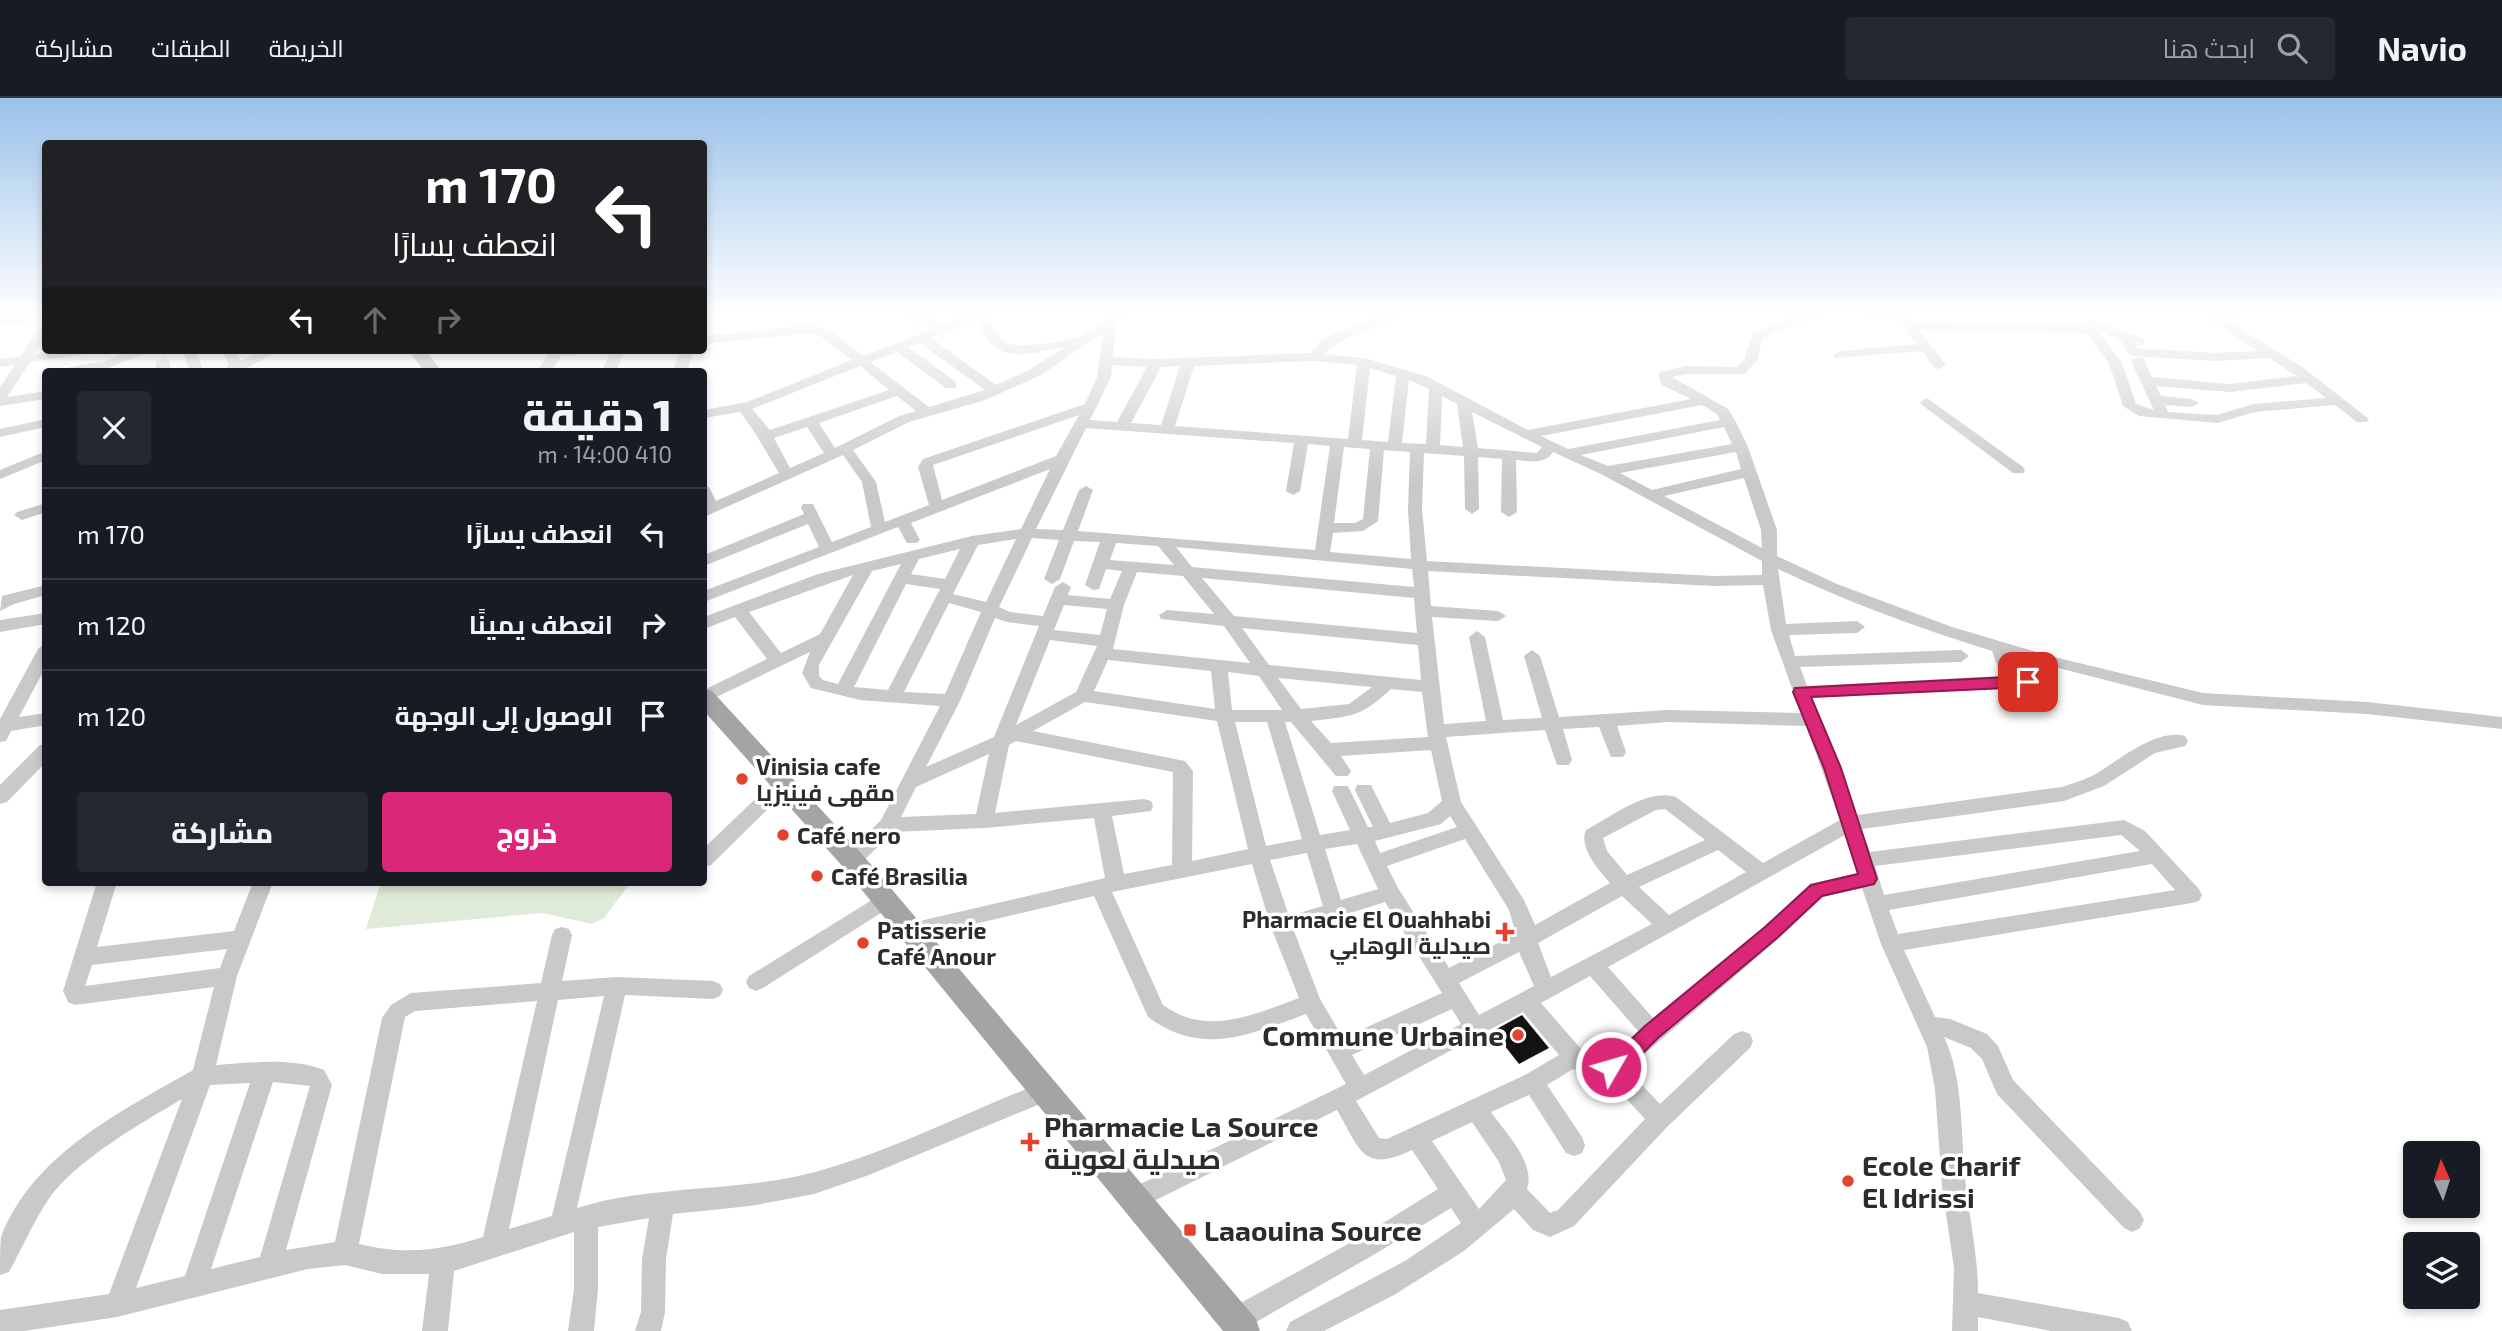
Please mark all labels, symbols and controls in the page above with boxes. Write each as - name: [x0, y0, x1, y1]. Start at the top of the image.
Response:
- search box: [1845, 17, 2335, 80]
- text: Navio: [2377, 28, 2467, 68]
- icon: search: [2273, 29, 2311, 67]
- text: ابحث هنا: [2163, 32, 2255, 63]
- text: مشاركة: [35, 33, 113, 62]
- text: الطبقات: [151, 33, 231, 62]
- text: الخريطة: [269, 33, 344, 62]
- text: 170 m: [425, 154, 557, 213]
- icon: left: [581, 168, 672, 259]
- text: انعطف يسارًا: [392, 224, 557, 262]
- icon: left: [283, 301, 321, 339]
- icon: ahead: [356, 301, 394, 339]
- icon: right: [429, 301, 467, 339]
- text: 1 دقيقة: [522, 389, 672, 439]
- button: close: [77, 391, 151, 465]
- text: 410 m · 14:00: [537, 440, 672, 468]
- icon: left: [634, 515, 672, 553]
- text: انعطف يسارًا: [466, 517, 613, 548]
- text: 170 m: [77, 518, 145, 549]
- icon: right: [634, 606, 672, 644]
- text: انعطف يمينًا: [469, 608, 613, 639]
- text: 120 m: [77, 609, 146, 640]
- pin: [1998, 652, 2058, 712]
- icon: arrive: [2009, 663, 2047, 701]
- icon: arrive: [634, 697, 672, 735]
- text: الوصول إلى الوجهة: [395, 699, 613, 730]
- text: 120 m: [77, 700, 146, 731]
- place label: Vinisia cafe مقهى فينيزيا: [756, 752, 895, 807]
- marker: Vinisia cafe مقهى فينيزيا: [734, 771, 750, 787]
- button: مشاركة: [77, 792, 368, 872]
- button: خروج: [382, 792, 672, 872]
- place label: Café nero: [797, 821, 901, 849]
- marker: Café nero: [775, 827, 791, 843]
- place label: Café Brasilia: [831, 862, 968, 890]
- marker: Café Brasilia: [809, 868, 825, 884]
- place label: Pharmacie El Ouahhabi صيدلية الوهابي: [1242, 905, 1491, 965]
- place label: Patisserie Café Anour: [877, 916, 996, 970]
- marker: Pharmacie El Ouahhabi صيدلية الوهابي: [1497, 924, 1513, 940]
- marker: Patisserie Café Anour: [855, 935, 871, 951]
- place label: Commune Urbaine: [1262, 1018, 1504, 1052]
- marker: Commune Urbaine: [1510, 1027, 1526, 1043]
- position arrow: [1574, 1030, 1648, 1104]
- place label: Pharmacie La Source صيدلية لعوينة: [1044, 1109, 1319, 1176]
- marker: Pharmacie La Source صيدلية لعوينة: [1022, 1134, 1038, 1150]
- north arrow: [2403, 1141, 2480, 1218]
- map controls: [2403, 1141, 2480, 1309]
- place label: Ecole Charif El Idrissi: [1862, 1148, 2021, 1214]
- marker: Ecole Charif El Idrissi: [1840, 1173, 1856, 1189]
- place label: Laaouina Source: [1204, 1213, 1422, 1247]
- marker: Laaouina Source: [1182, 1222, 1198, 1238]
- button: layers: [2403, 1232, 2480, 1309]

